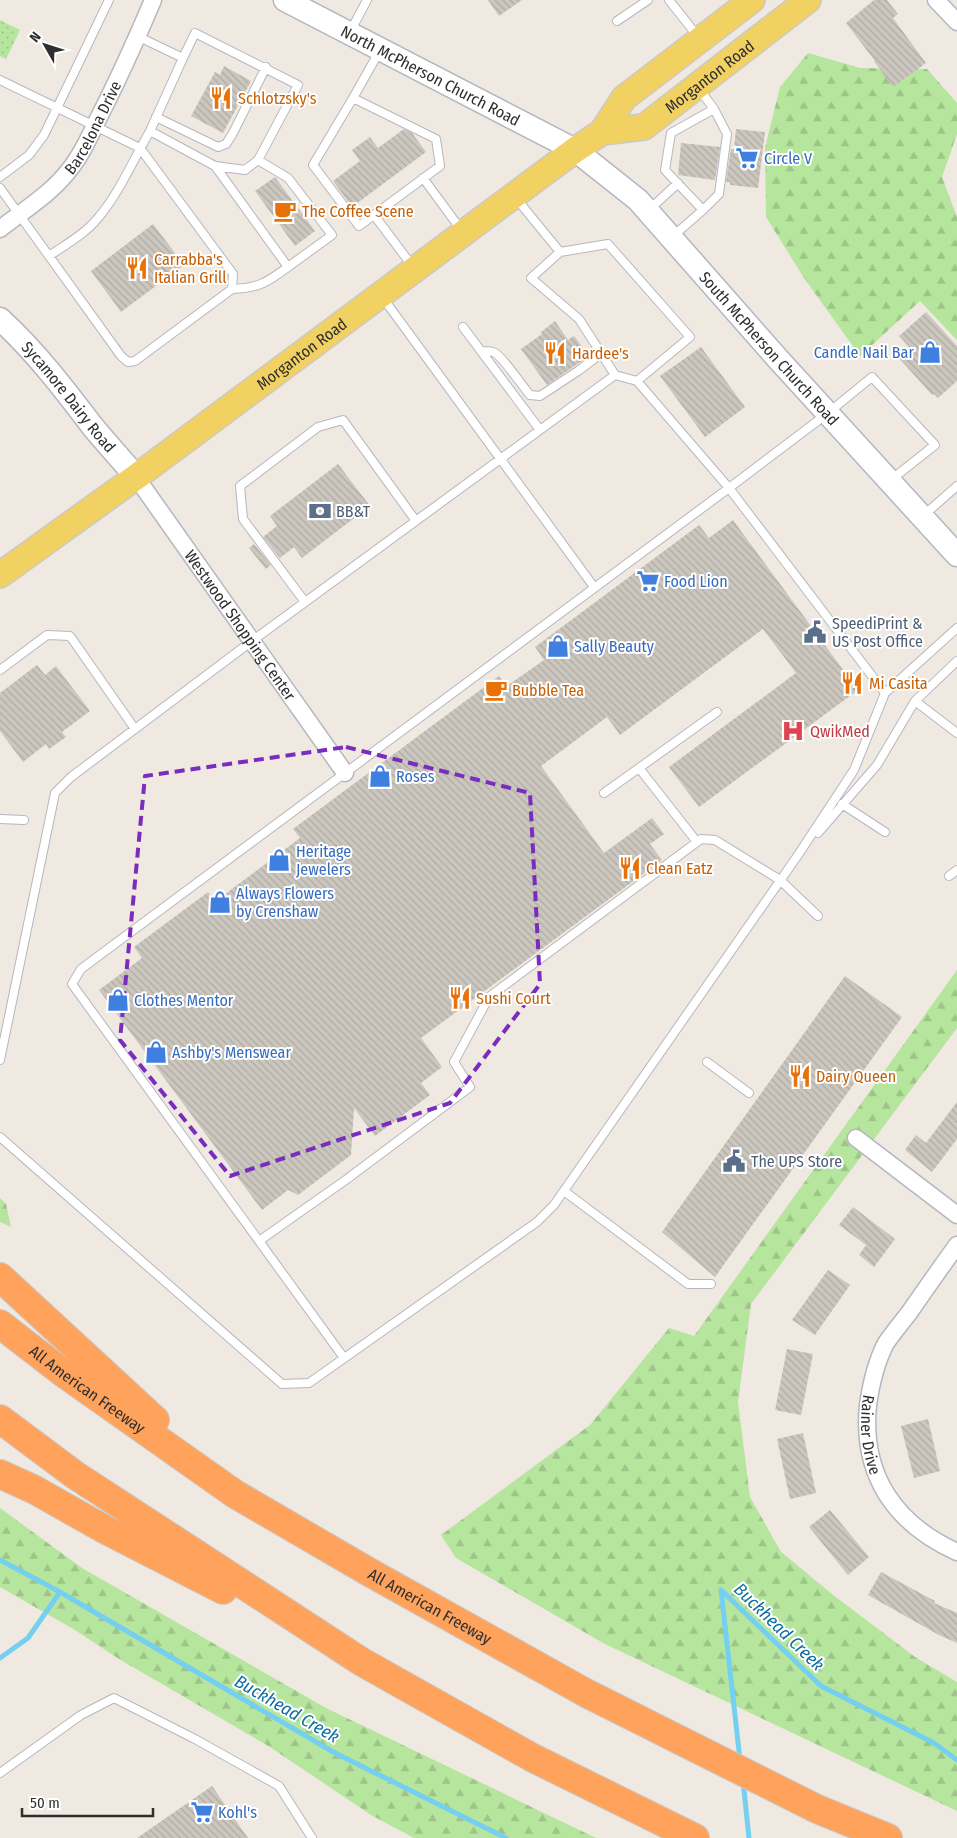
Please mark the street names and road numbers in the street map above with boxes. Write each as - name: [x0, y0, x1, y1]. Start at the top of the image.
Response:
- street label: North McPherson Church Road: [338, 22, 523, 130]
- street label: Morganton Road: [661, 36, 758, 117]
- street label: Barcelona Drive: [61, 78, 125, 178]
- street label: South McPherson Church Road: [695, 268, 843, 429]
- street label: Morganton Road: [253, 314, 351, 394]
- street label: Sycamore Dairy Road: [18, 338, 119, 456]
- street label: Westwood Shopping Center: [180, 546, 300, 704]
- street label: All American Freeway: [25, 1341, 149, 1438]
- street label: Rainer Drive: [857, 1394, 885, 1477]
- street label: All American Freeway: [365, 1565, 495, 1649]

